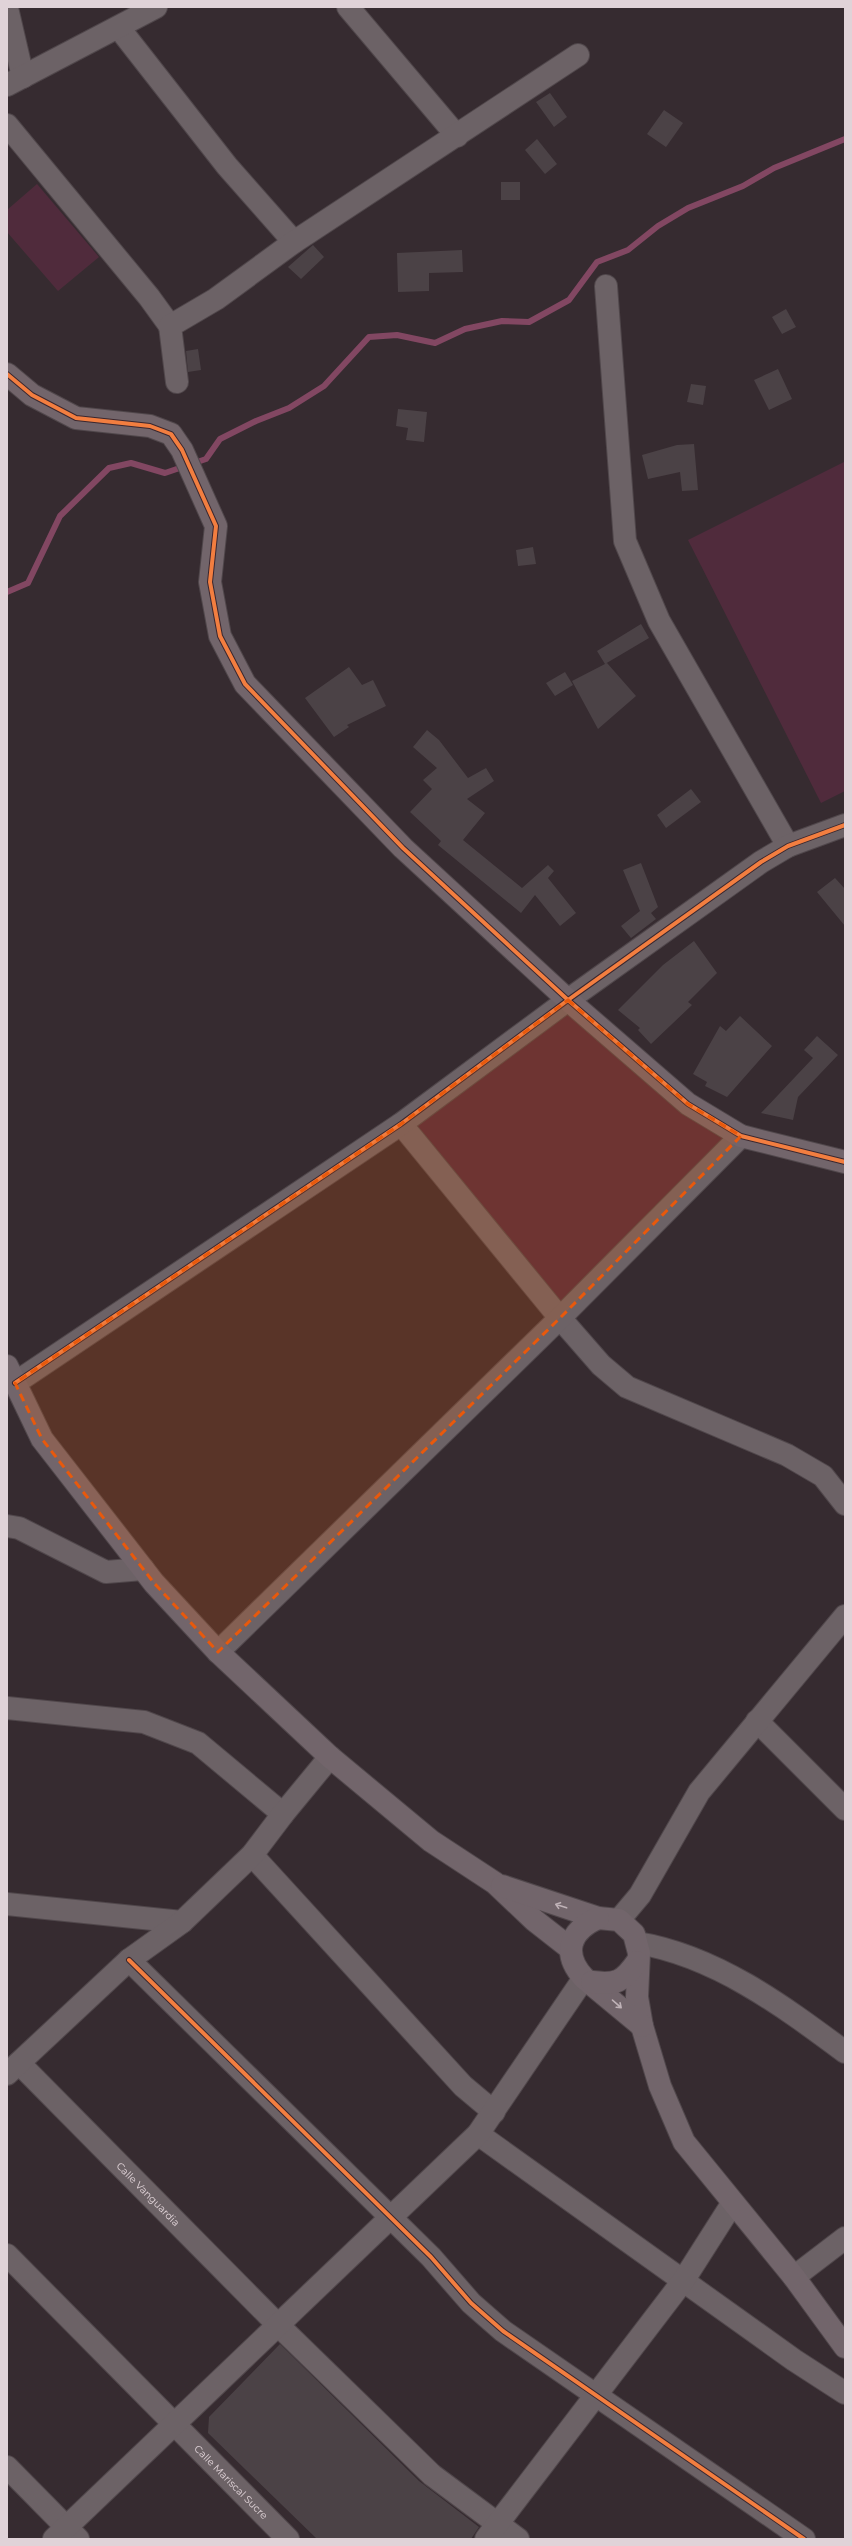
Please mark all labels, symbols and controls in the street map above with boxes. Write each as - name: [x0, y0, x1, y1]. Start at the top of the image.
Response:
- one-way arrow: [554, 1902, 567, 1909]
- one-way arrow: [612, 2000, 622, 2009]
- street label: Calle Vanguardia: [114, 2159, 183, 2229]
- street label: Calle Mariscal Sucre: [192, 2442, 271, 2522]

